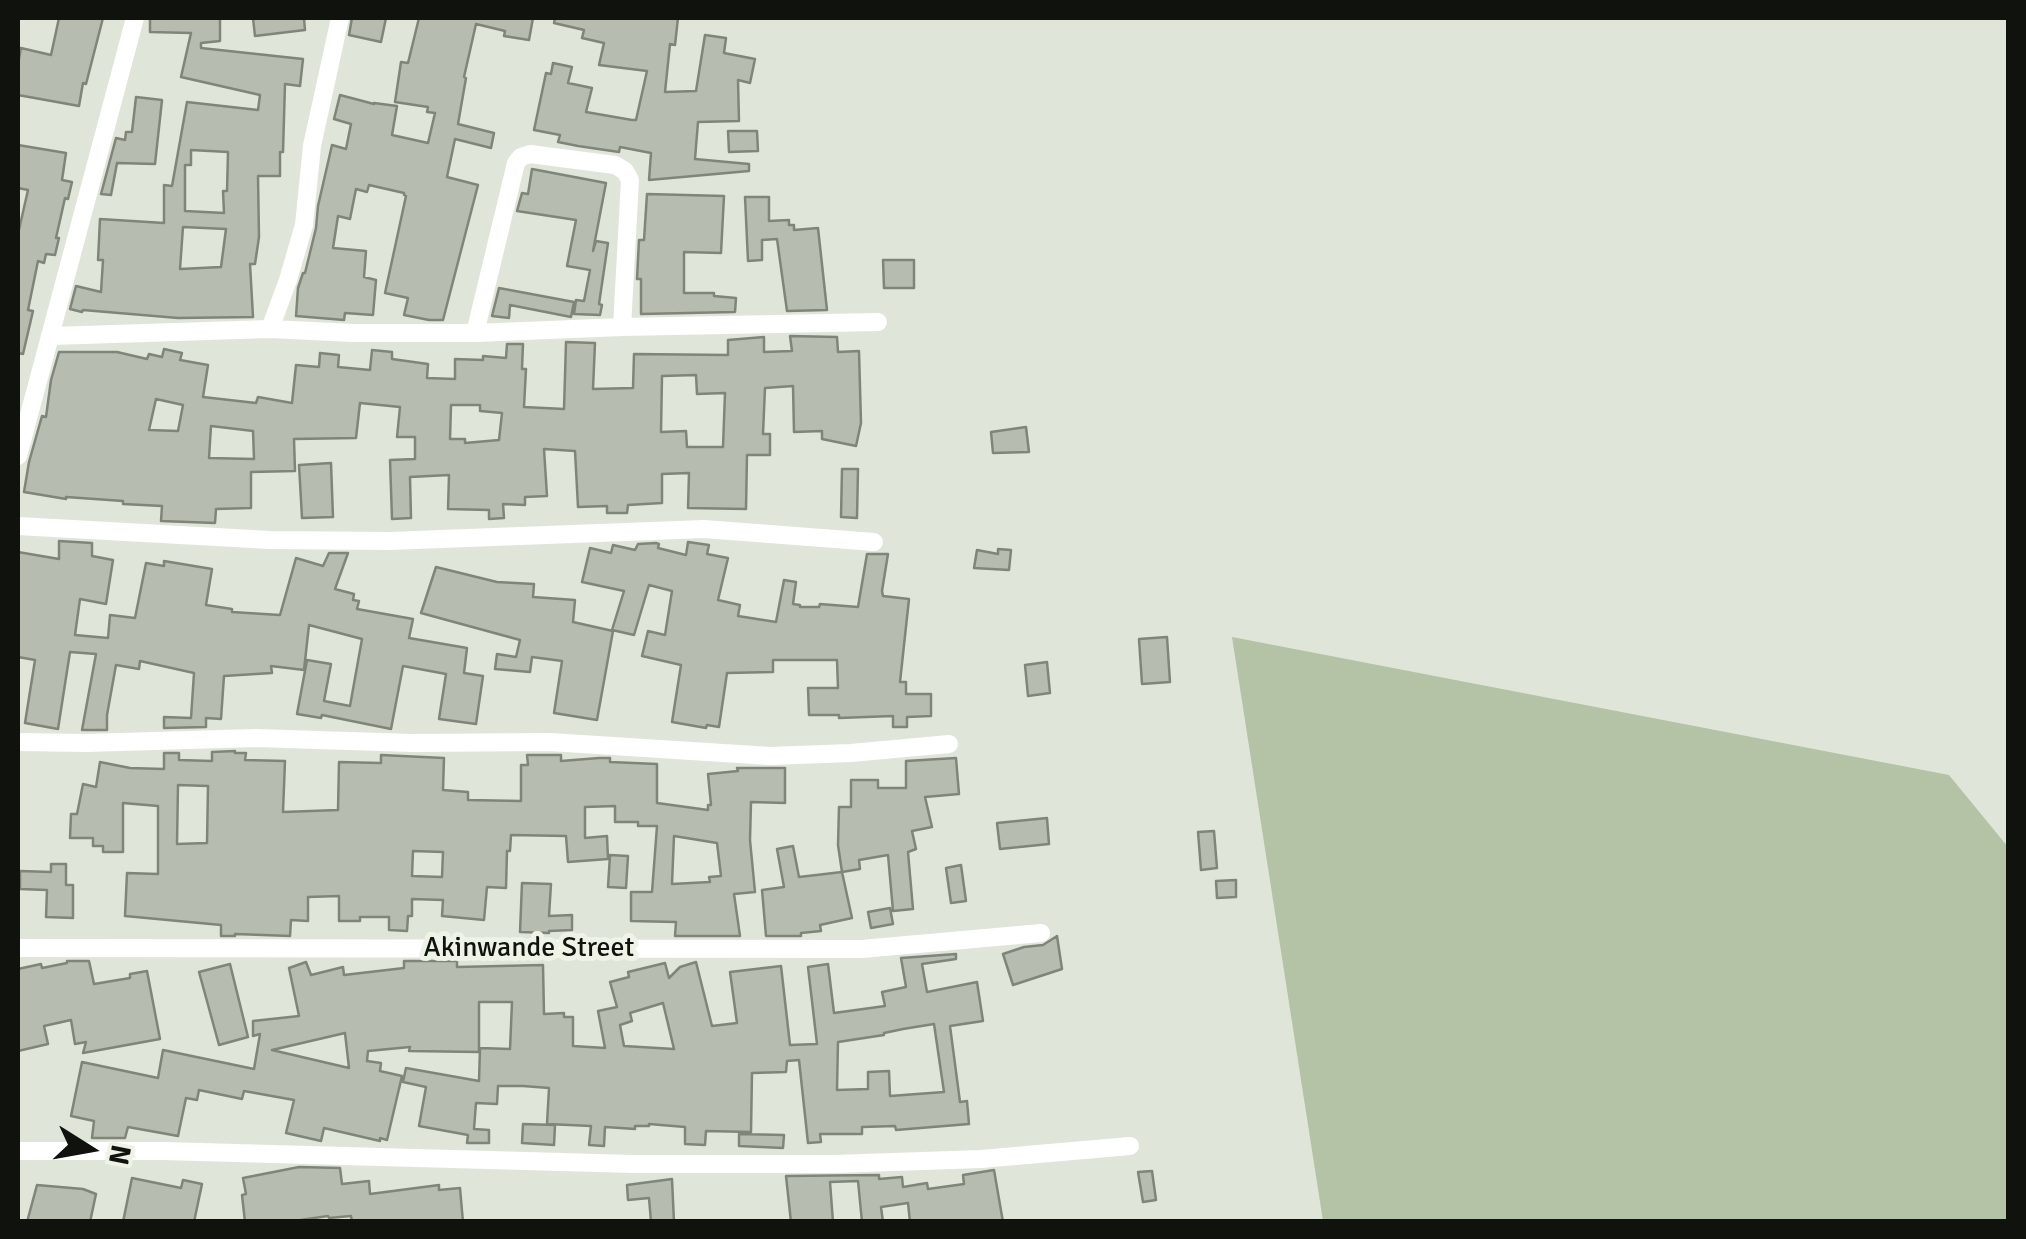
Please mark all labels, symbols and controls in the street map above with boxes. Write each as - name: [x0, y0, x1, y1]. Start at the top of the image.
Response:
- street label: Akinwande Street: [424, 932, 634, 966]
- north arrow: [40, 1099, 140, 1199]
- text: N: [101, 1142, 138, 1168]

